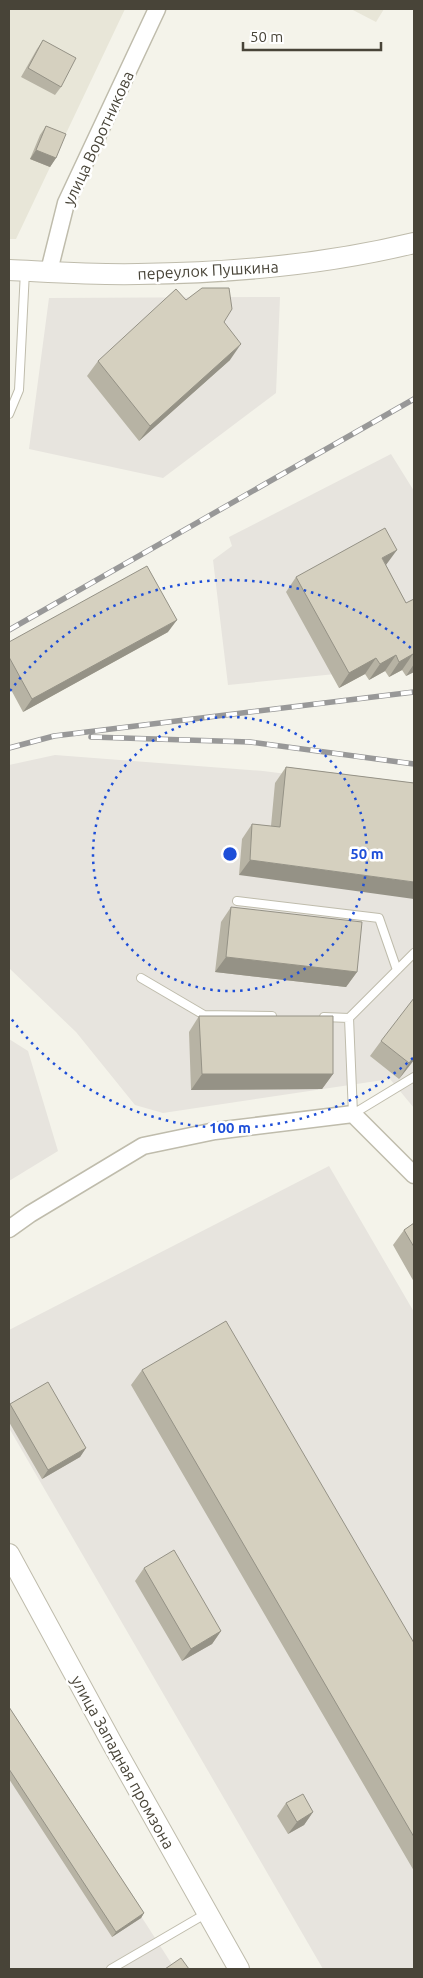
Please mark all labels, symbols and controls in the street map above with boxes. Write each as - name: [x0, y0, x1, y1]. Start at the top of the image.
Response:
- scale bar: [243, 20, 380, 52]
- text: 50 m: [250, 28, 283, 45]
- street label: улица Воротникова: [59, 68, 137, 208]
- street label: переулок Пушкина: [137, 257, 279, 283]
- centre of rings: [221, 845, 239, 863]
- text: 50 m: [350, 845, 384, 862]
- text: 100 m: [209, 1119, 251, 1136]
- street label: улица Западная промзона: [68, 1672, 178, 1852]

